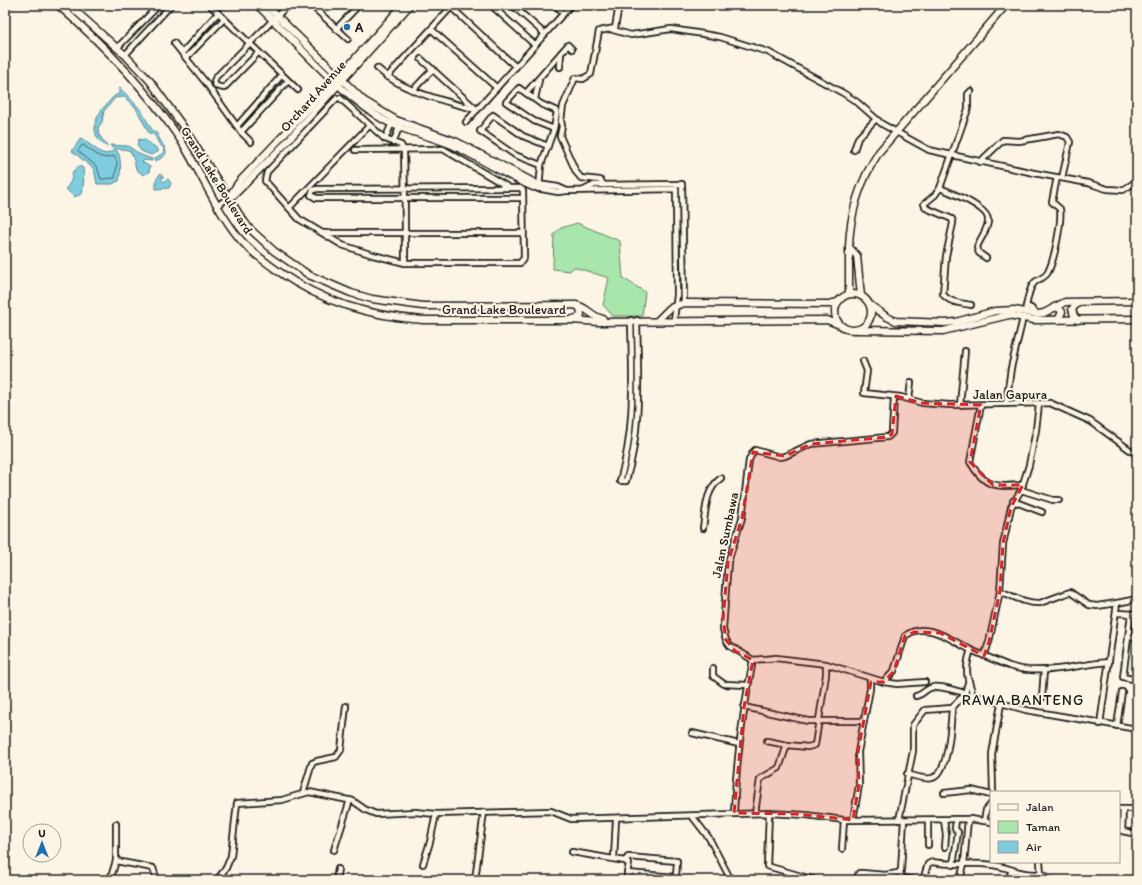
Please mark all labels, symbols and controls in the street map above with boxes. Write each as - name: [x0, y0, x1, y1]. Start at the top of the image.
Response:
- place label: A: [354, 20, 364, 35]
- marker: A: [342, 22, 352, 32]
- street label: Orchard Avenue: [277, 57, 349, 135]
- street label: Grand Lake Boulevard: [178, 124, 256, 237]
- street label: Grand Lake Boulevard: [442, 302, 566, 317]
- street label: Jalan Gapura: [973, 387, 1048, 402]
- street label: Jalan Sumbawa: [709, 490, 742, 579]
- district label: RAWA BANTENG: [962, 691, 1084, 709]
- legend: [990, 791, 1120, 863]
- text: Jalan: [1026, 800, 1054, 814]
- text: Taman: [1026, 820, 1061, 834]
- north arrow: [22, 823, 62, 863]
- text: U: [38, 827, 46, 840]
- text: Air: [1026, 840, 1042, 854]

